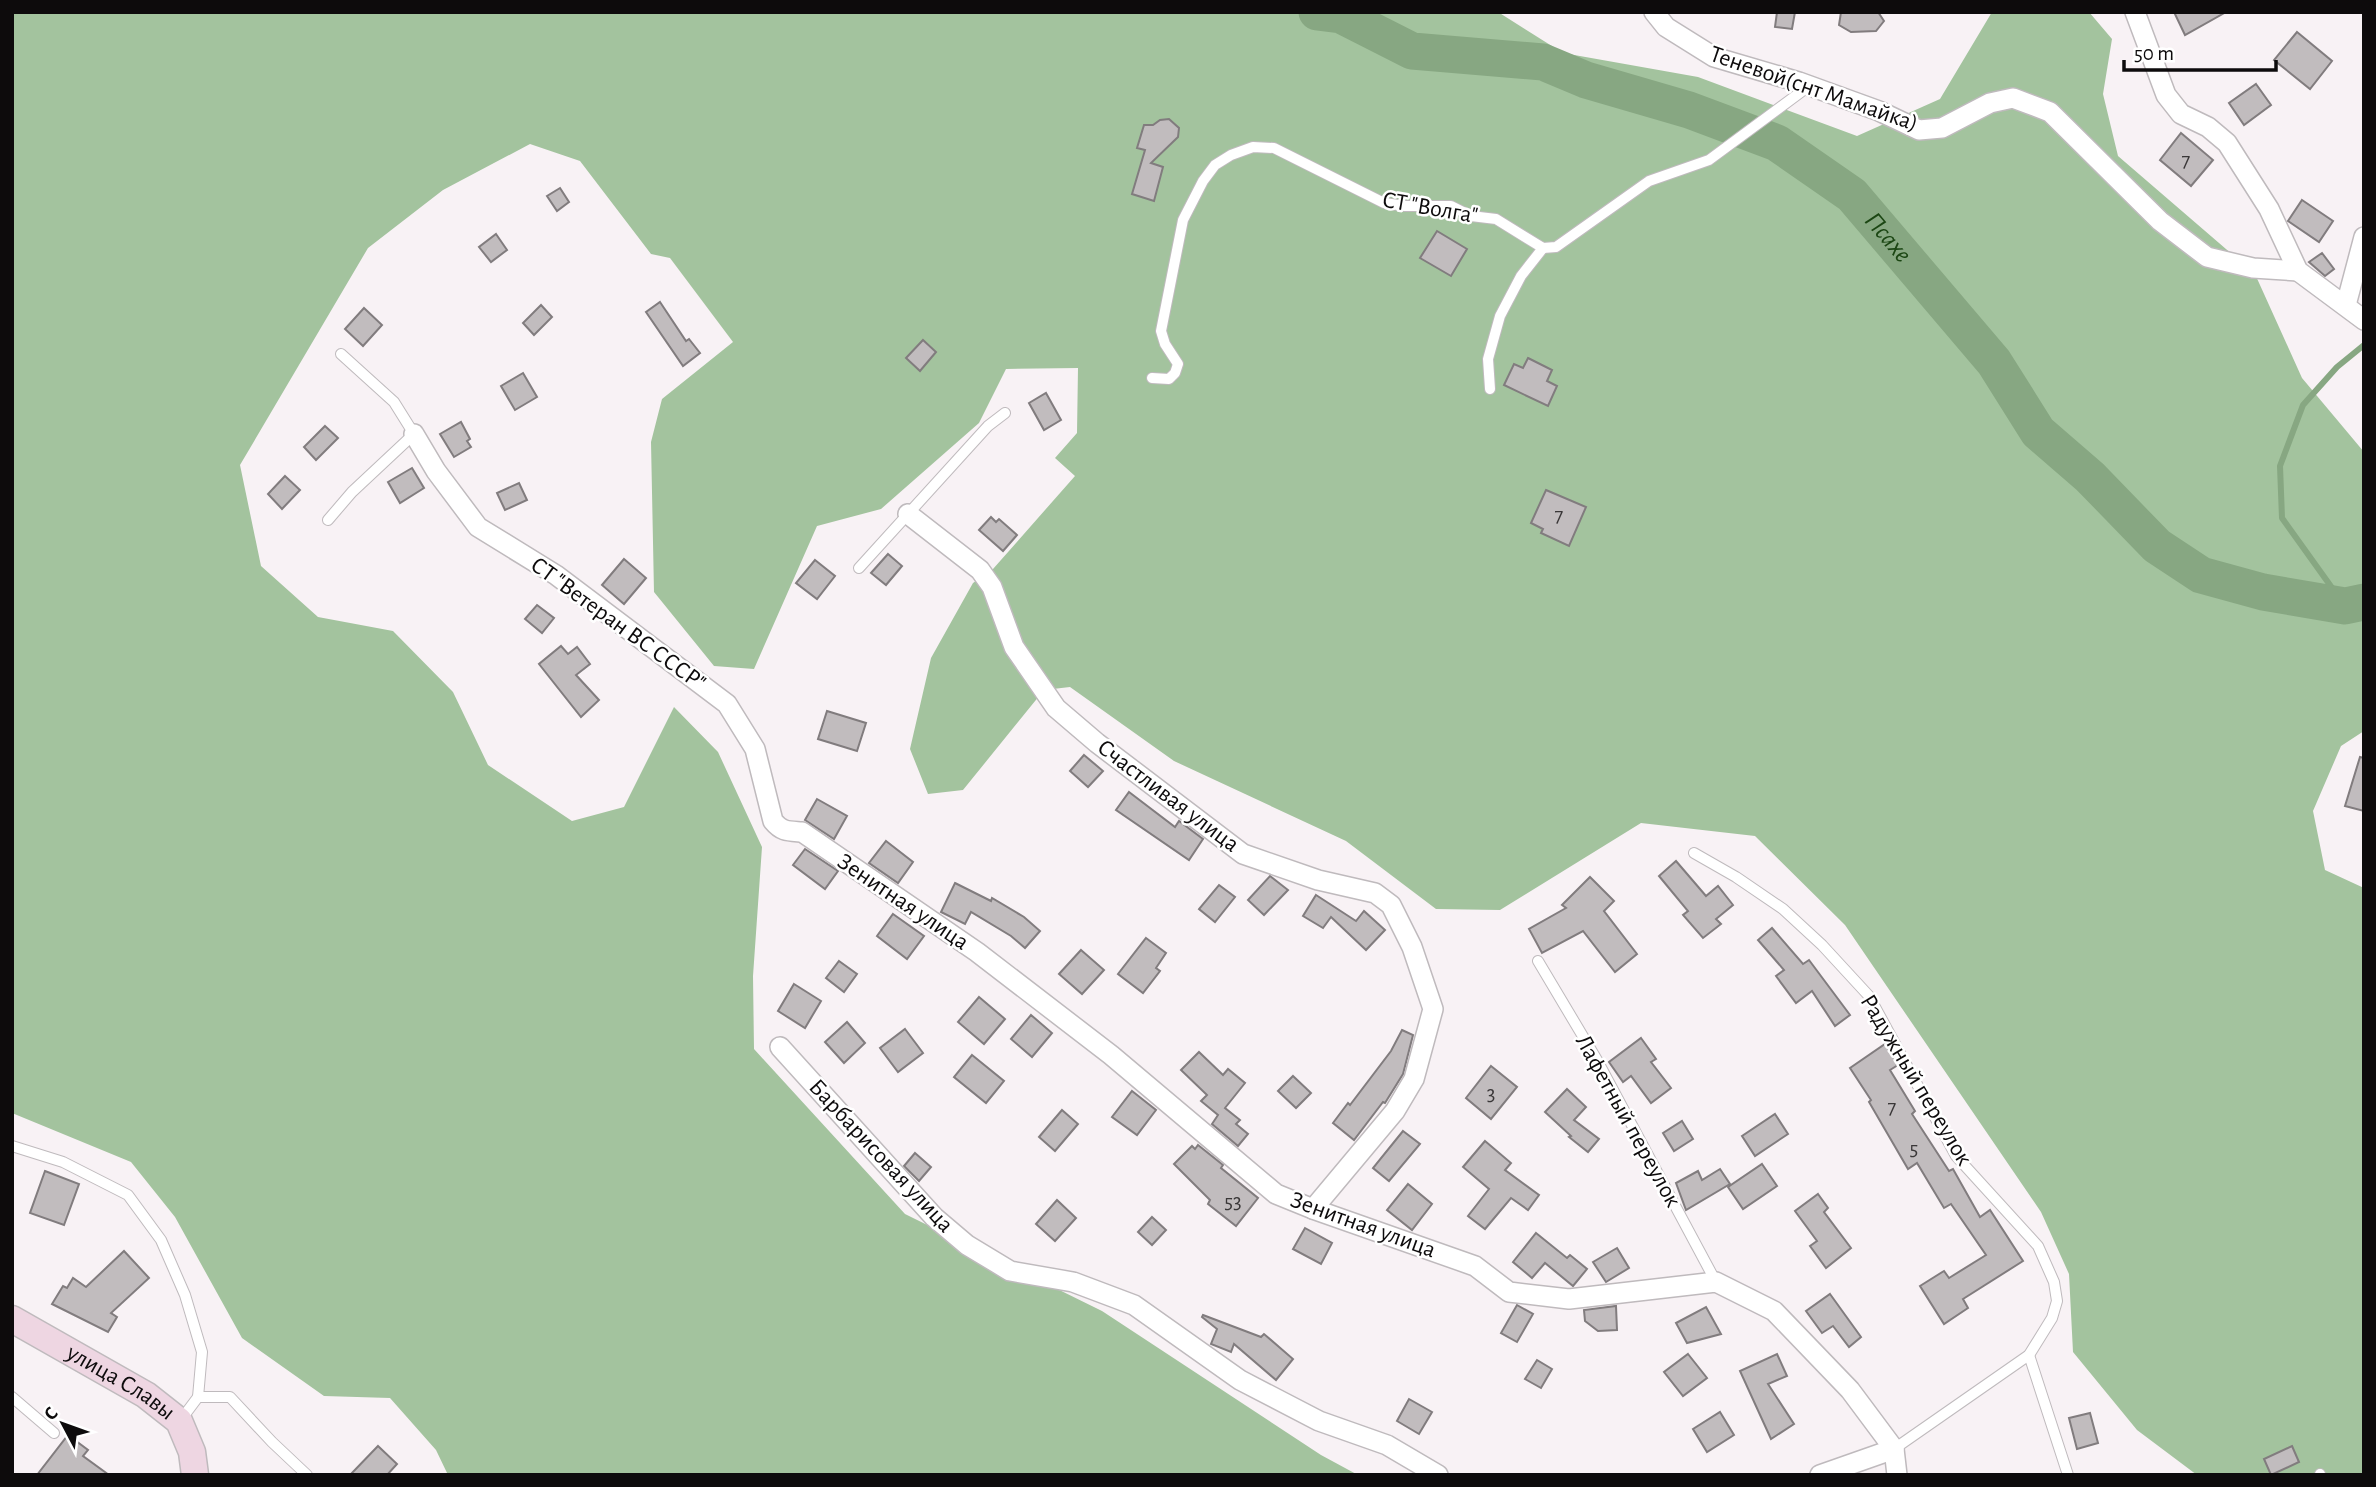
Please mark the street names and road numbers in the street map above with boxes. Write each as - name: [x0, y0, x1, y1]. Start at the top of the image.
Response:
- street label: Теневой(снт Мамайка): [1707, 42, 1921, 136]
- street label: СТ "Волга": [1380, 188, 1480, 228]
- street label: СТ "Ветеран ВС СССР": [526, 553, 710, 695]
- street label: Счастливая улица: [1093, 735, 1243, 857]
- street label: Зенитная улица: [833, 849, 973, 955]
- street label: Радужный переулок: [1856, 990, 1976, 1170]
- street label: Лафетный переулок: [1571, 1031, 1685, 1211]
- street label: Барбарисовая улица: [804, 1075, 958, 1237]
- street label: Зенитная улица: [1287, 1188, 1439, 1262]
- street label: улица Славы: [62, 1340, 179, 1425]

